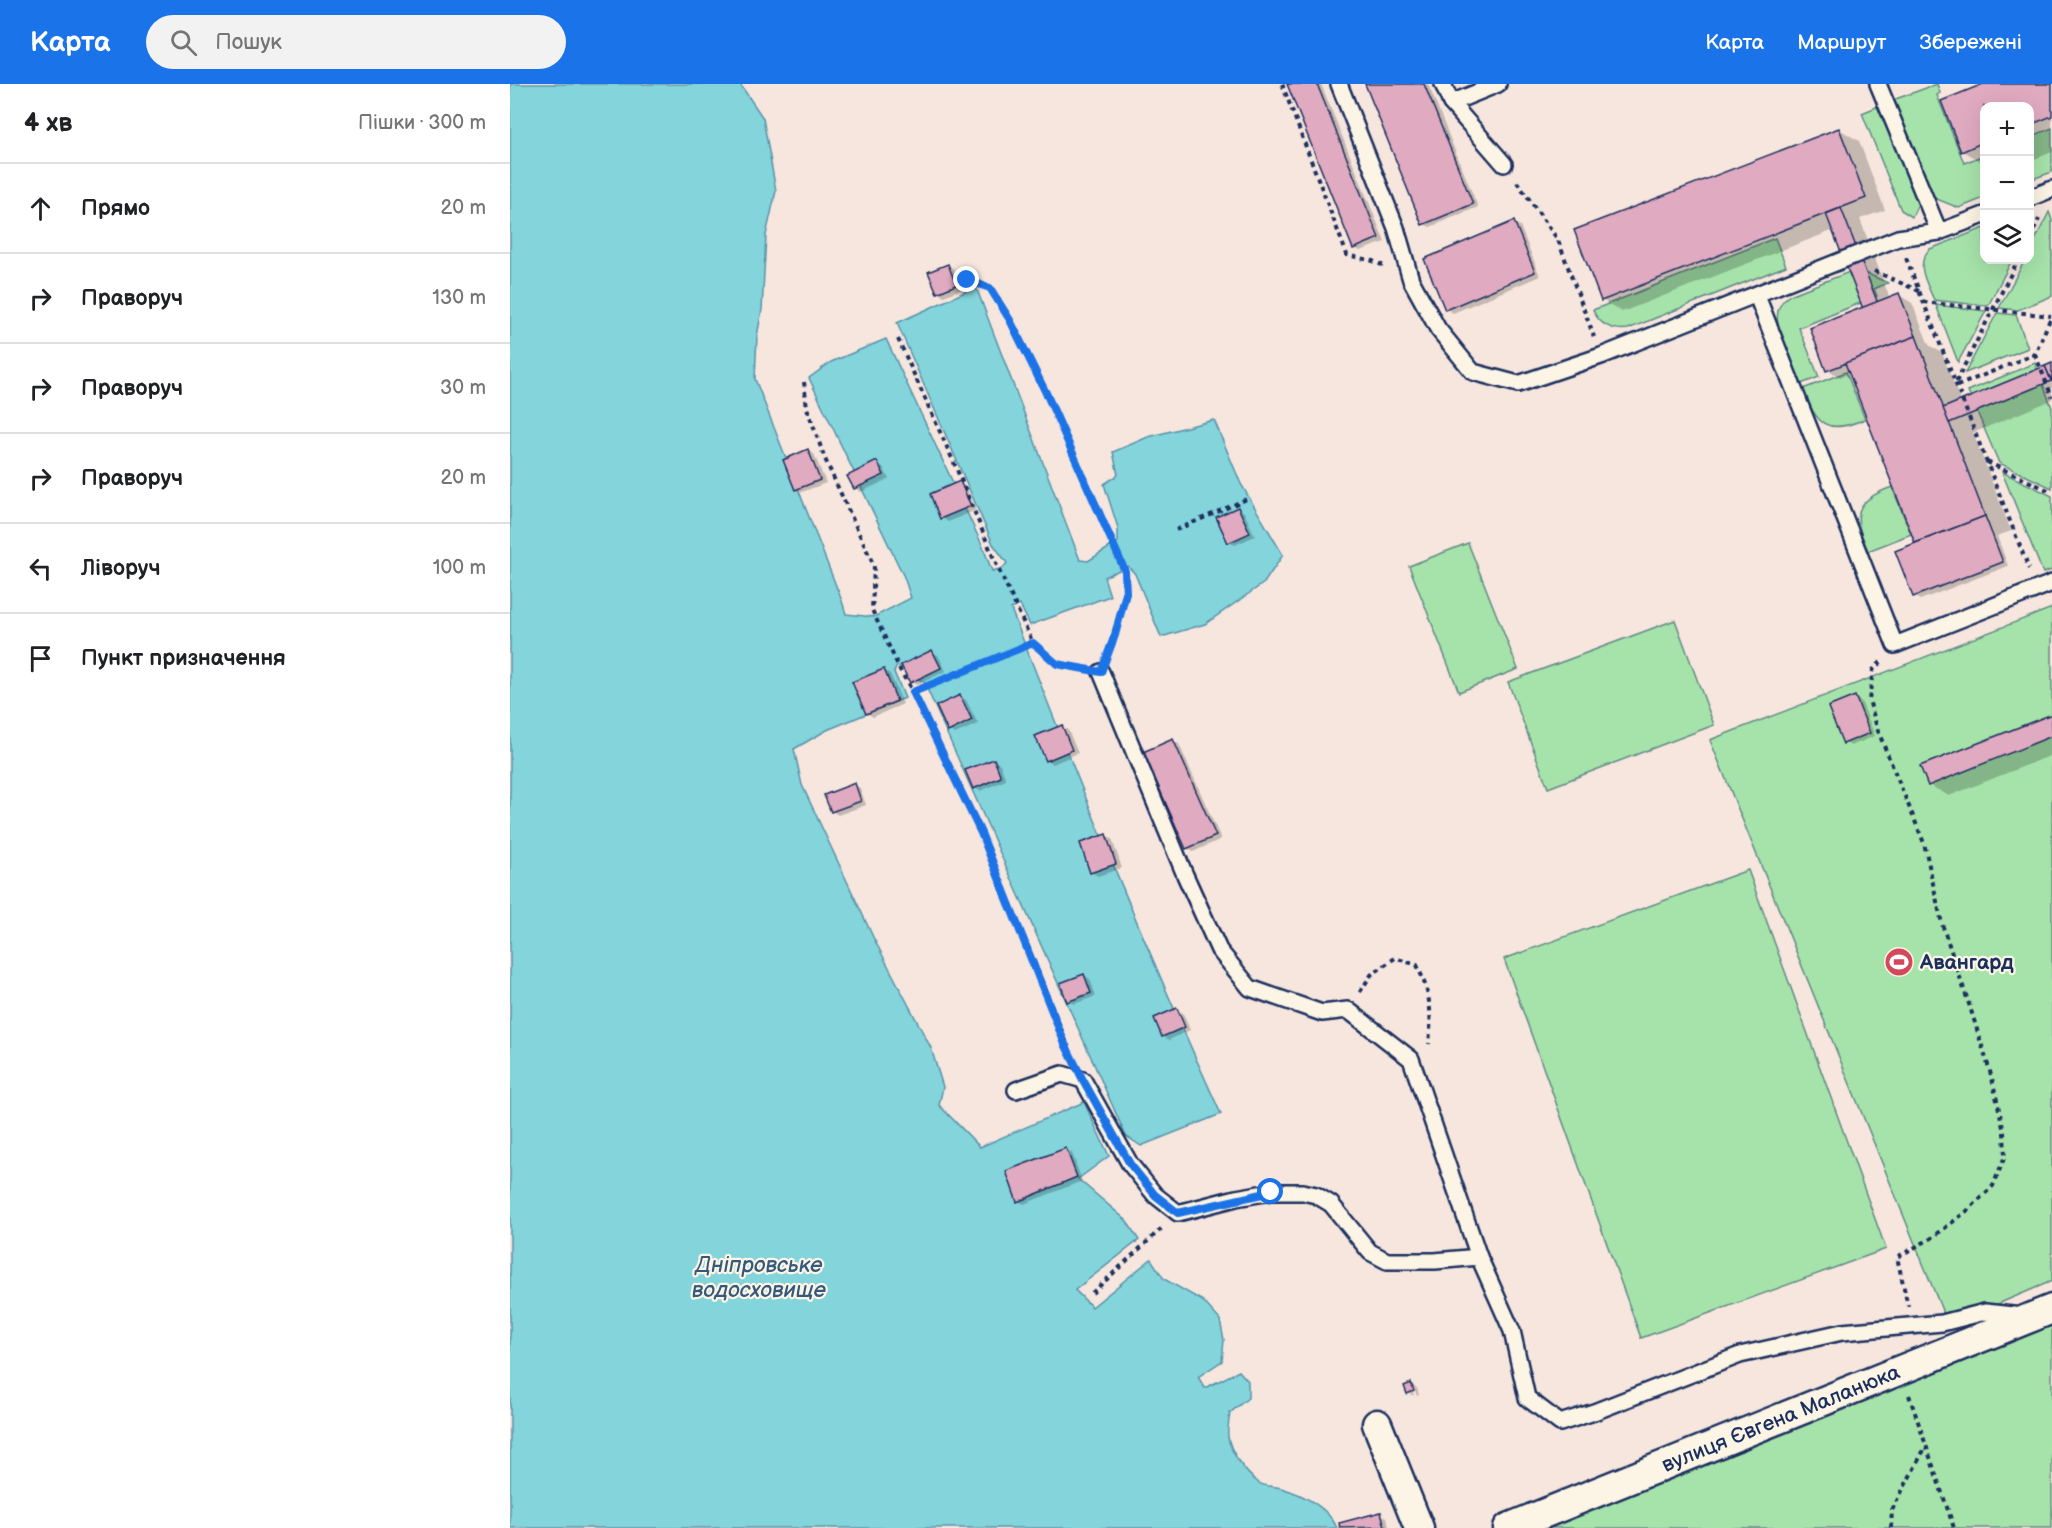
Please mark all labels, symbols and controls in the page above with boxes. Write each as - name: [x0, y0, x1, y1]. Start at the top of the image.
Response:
- search box: [146, 15, 566, 69]
- text: Карта: [30, 26, 110, 59]
- icon: search: [167, 26, 200, 59]
- text: Пошук: [215, 29, 282, 56]
- text: Карта: [1705, 30, 1764, 55]
- text: Маршрут: [1797, 30, 1887, 55]
- text: Збережені: [1920, 30, 2022, 55]
- map controls: [1980, 102, 2034, 264]
- button: +: [1980, 102, 2034, 156]
- text: 4 хв: [24, 108, 72, 139]
- text: Пішки · 300 m: [358, 111, 486, 135]
- button: −: [1980, 156, 2034, 210]
- icon: ahead: [24, 192, 57, 225]
- text: Прямо: [81, 195, 150, 222]
- text: 20 m: [441, 196, 486, 220]
- button: layers: [1980, 210, 2034, 264]
- route end: [953, 266, 979, 292]
- icon: right: [24, 282, 57, 315]
- text: Праворуч: [81, 285, 183, 312]
- text: 130 m: [432, 286, 486, 310]
- icon: right: [24, 372, 57, 405]
- text: Праворуч: [81, 375, 183, 402]
- text: 30 m: [440, 376, 486, 400]
- icon: right: [24, 462, 57, 495]
- text: Праворуч: [81, 465, 183, 492]
- text: 20 m: [441, 466, 486, 490]
- icon: left: [24, 552, 57, 585]
- text: Ліворуч: [81, 555, 161, 582]
- text: 100 m: [433, 556, 486, 580]
- icon: arrive: [24, 642, 57, 675]
- text: Пункт призначення: [81, 645, 286, 672]
- sports icon: Авангард: [1883, 946, 1915, 978]
- place label: Авангард: [1919, 950, 2014, 975]
- route start: [1257, 1178, 1283, 1204]
- water label: Дніпровське водосховище: [692, 1252, 827, 1304]
- street label: вулиця Євгена Маланюка: [1658, 1359, 1904, 1477]

